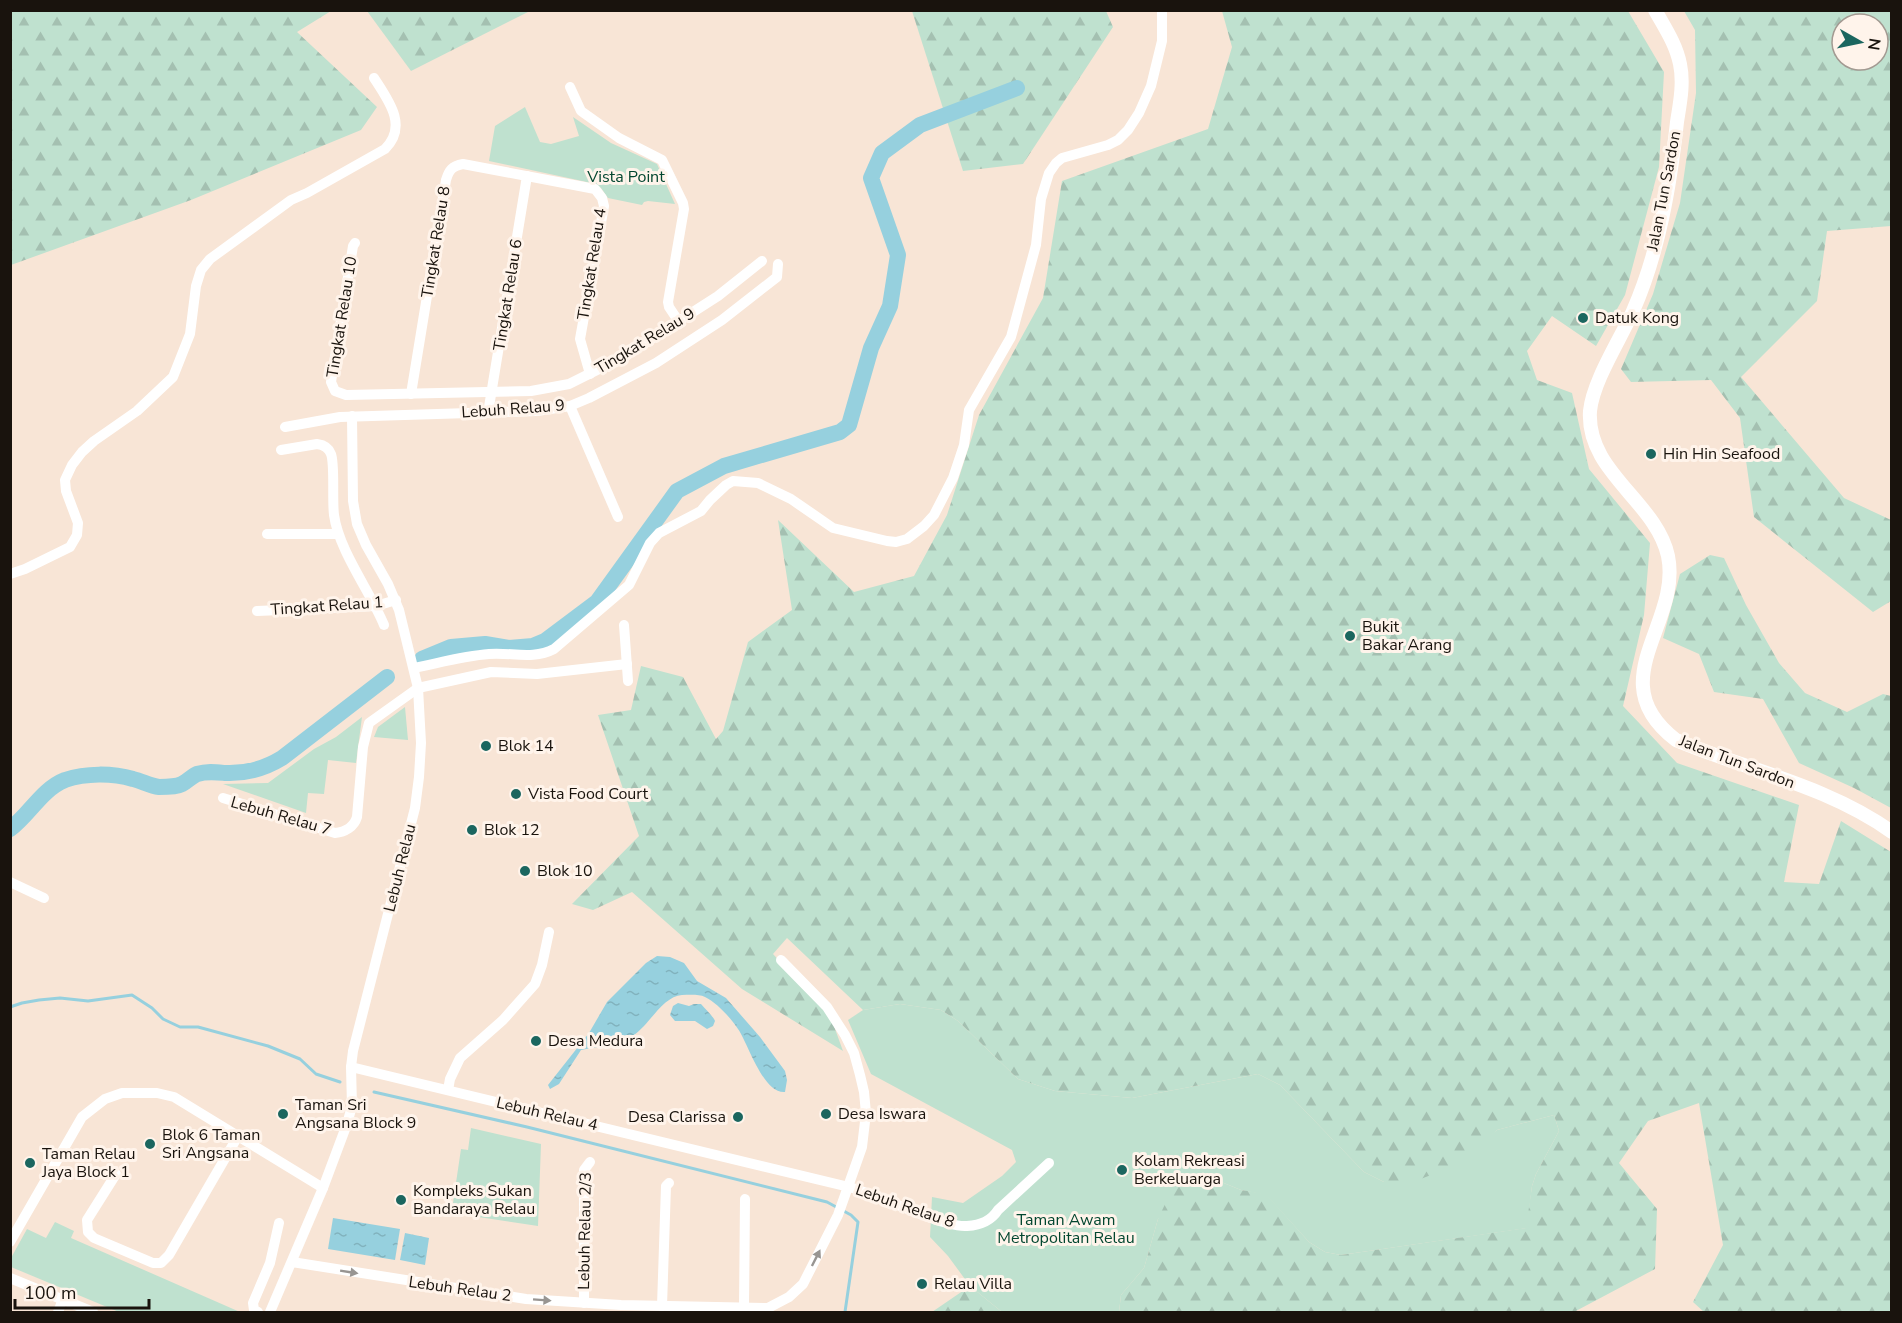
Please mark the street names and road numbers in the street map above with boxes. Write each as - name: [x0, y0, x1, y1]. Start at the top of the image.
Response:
- street label: Jalan Tun Sardon: [1641, 129, 1686, 254]
- street label: Tingkat Relau 8: [416, 185, 456, 299]
- street label: Tingkat Relau 4: [572, 206, 612, 321]
- street label: Tingkat Relau 6: [488, 238, 528, 352]
- street label: Tingkat Relau 10: [322, 255, 362, 379]
- street label: Tingkat Relau 9: [591, 303, 699, 379]
- street label: Lebuh Relau 9: [461, 394, 565, 424]
- street label: Tingkat Relau 1: [270, 591, 384, 621]
- street label: Jalan Tun Sardon: [1675, 730, 1798, 794]
- street label: Lebuh Relau 7: [228, 791, 334, 841]
- street label: Lebuh Relau: [378, 822, 422, 914]
- street label: Lebuh Relau 4: [494, 1092, 600, 1136]
- street label: Lebuh Relau 2/3: [573, 1172, 597, 1290]
- street label: Lebuh Relau 8: [852, 1179, 958, 1233]
- street label: Lebuh Relau 2: [407, 1271, 513, 1307]

